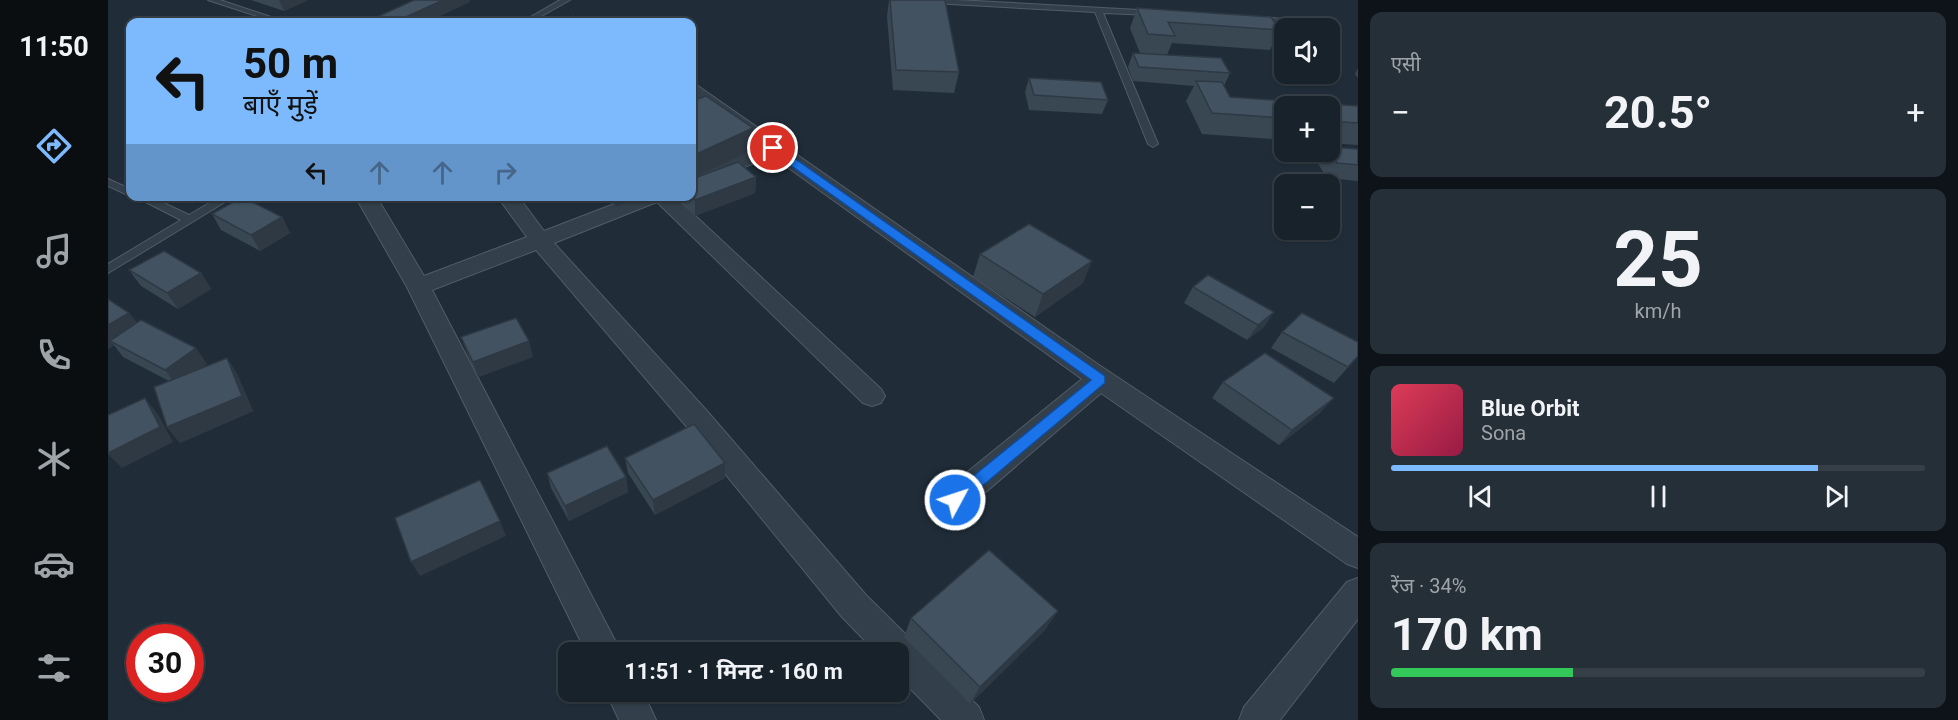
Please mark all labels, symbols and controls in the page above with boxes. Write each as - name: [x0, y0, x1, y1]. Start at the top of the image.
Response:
- map controls: [1274, 18, 1340, 240]
- button: sound: [1274, 18, 1340, 84]
- text: 11:50: [19, 31, 89, 63]
- text: 50 m: [243, 39, 338, 88]
- icon: left: [144, 42, 222, 120]
- text: एसी: [1391, 52, 1421, 76]
- text: 20.5°: [1604, 86, 1712, 139]
- text: बाएँ मुड़ें: [243, 89, 318, 121]
- text: −: [1391, 93, 1410, 132]
- text: +: [1906, 93, 1925, 132]
- button: +: [1274, 96, 1340, 162]
- pin: [747, 122, 798, 173]
- icon: directions: [33, 125, 75, 167]
- icon: arrive: [756, 131, 789, 164]
- icon: left: [300, 156, 333, 189]
- icon: ahead: [363, 156, 396, 189]
- icon: ahead: [426, 156, 459, 189]
- icon: right: [489, 156, 522, 189]
- button: −: [1274, 174, 1340, 240]
- text: 25: [1613, 214, 1703, 305]
- icon: music: [33, 230, 75, 272]
- text: km/h: [1635, 299, 1681, 323]
- icon: phone: [33, 334, 75, 376]
- text: Blue Orbit: [1481, 396, 1579, 421]
- text: Sona: [1481, 421, 1526, 445]
- icon: climate: [33, 438, 75, 480]
- position arrow: [923, 468, 987, 532]
- icon: previous: [1464, 480, 1497, 513]
- icon: pause: [1642, 480, 1675, 513]
- icon: next: [1820, 480, 1853, 513]
- icon: car: [33, 543, 75, 585]
- text: रेंज · 34%: [1391, 574, 1466, 598]
- text: 170 km: [1391, 608, 1543, 661]
- speed limit sign: 30: [126, 624, 204, 702]
- icon: filters: [33, 647, 75, 689]
- text: 11:51 · 1 मिनट · 160 m: [624, 659, 843, 684]

